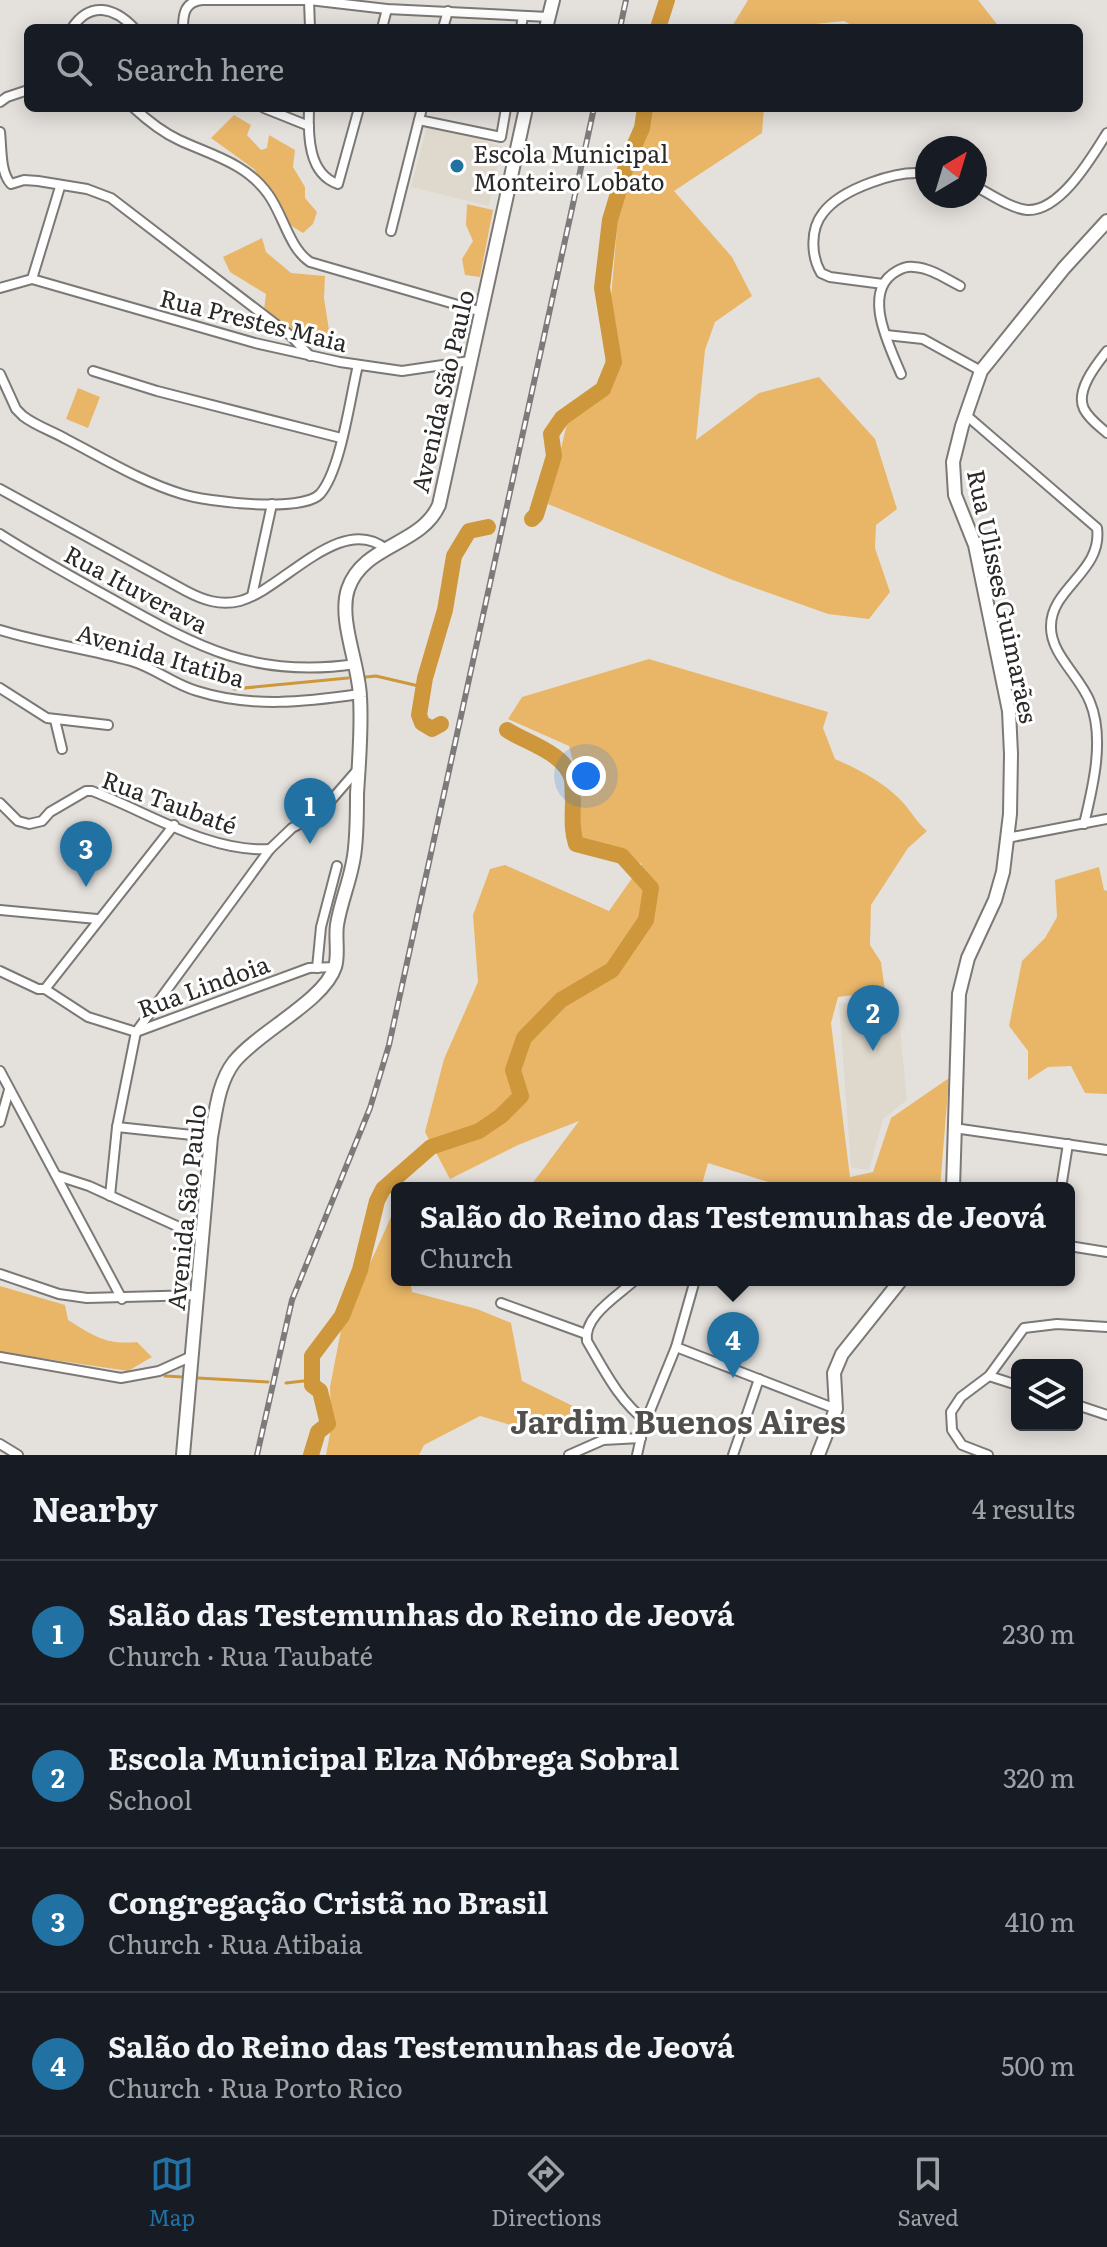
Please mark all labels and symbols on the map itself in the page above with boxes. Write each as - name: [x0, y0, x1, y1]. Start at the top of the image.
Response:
- place label: Escola Municipal Monteiro Lobato: [473, 135, 668, 198]
- north arrow: [915, 136, 987, 208]
- marker: Escola Municipal Monteiro Lobato: [448, 157, 466, 175]
- street label: Rua Prestes Maia: [156, 279, 352, 359]
- street label: Avenida São Paulo: [401, 286, 481, 496]
- street label: Rua Ulisses Guimarães: [960, 466, 1048, 726]
- street label: Rua Ituverava: [59, 535, 215, 641]
- street label: Avenida Itatiba: [73, 613, 249, 695]
- your location: [566, 756, 606, 796]
- street label: Rua Taubaté: [98, 760, 242, 842]
- pin: 1: [284, 778, 336, 844]
- pin: 3: [60, 821, 112, 887]
- street label: Rua Lindoia: [132, 945, 274, 1025]
- pin: 2: [847, 985, 899, 1051]
- street label: Avenida São Paulo: [157, 1102, 213, 1312]
- pin: 4: [707, 1312, 759, 1378]
- district label: Jardim Buenos Aires: [510, 1396, 846, 1444]

